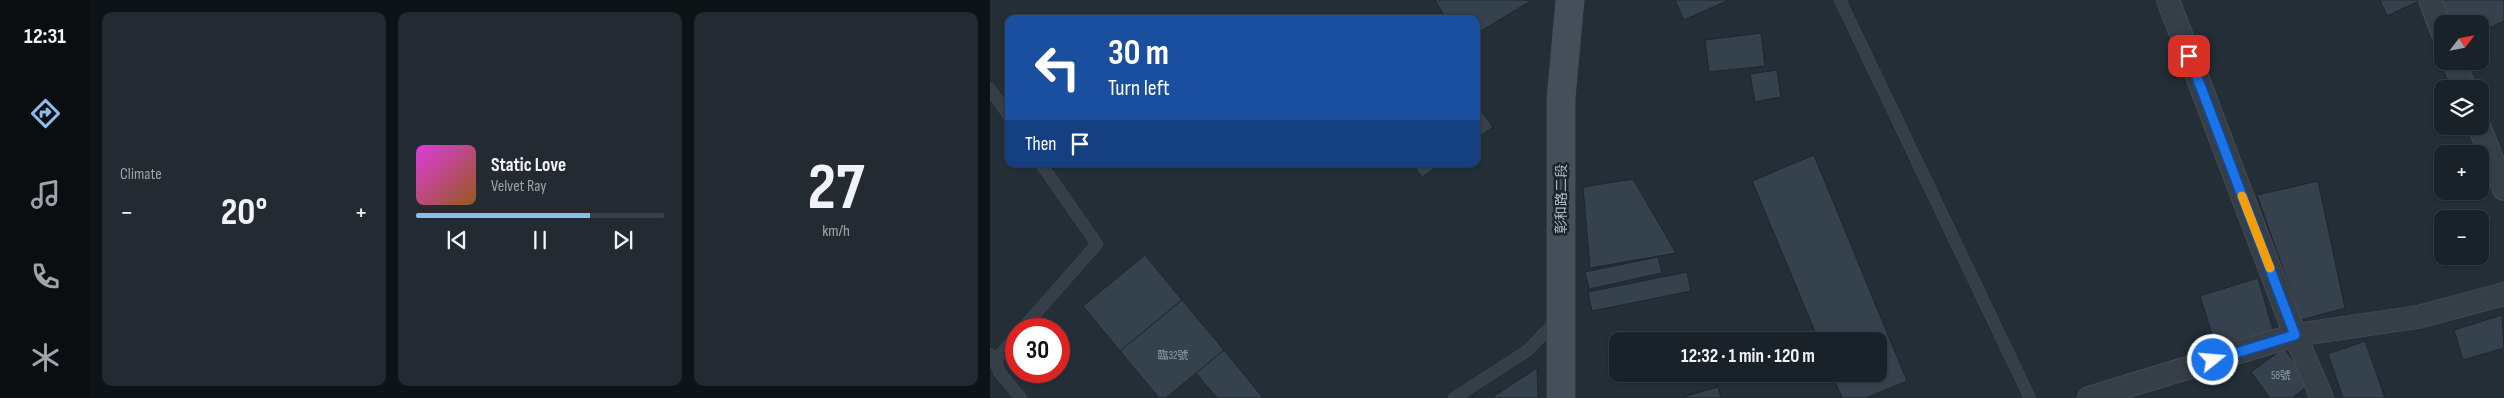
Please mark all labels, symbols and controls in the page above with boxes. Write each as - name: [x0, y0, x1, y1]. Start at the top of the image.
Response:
- north arrow: [2434, 15, 2489, 70]
- map controls: [2434, 15, 2489, 265]
- text: 12:31: [24, 23, 66, 50]
- text: 30 m: [1108, 32, 1169, 75]
- icon: left: [1025, 35, 1090, 100]
- pin: [2168, 35, 2210, 77]
- icon: arrive: [2175, 42, 2203, 70]
- text: Turn left: [1108, 75, 1170, 102]
- button: layers: [2434, 80, 2489, 135]
- icon: directions: [28, 96, 63, 131]
- icon: arrive: [1066, 130, 1094, 158]
- text: Then: [1025, 133, 1056, 156]
- button: +: [2434, 145, 2489, 200]
- text: 27: [808, 150, 864, 228]
- text: Static Love: [491, 154, 566, 177]
- street label: 彰和路二段: [1553, 164, 1570, 234]
- text: Climate: [120, 165, 162, 184]
- icon: music: [28, 177, 63, 212]
- text: Velvet Ray: [491, 177, 546, 196]
- text: 20°: [221, 190, 267, 235]
- text: −: [120, 196, 134, 229]
- text: +: [354, 196, 368, 229]
- button: −: [2434, 210, 2489, 265]
- text: km/h: [822, 222, 850, 241]
- icon: previous: [443, 226, 471, 254]
- icon: pause: [526, 226, 554, 254]
- icon: next: [609, 226, 637, 254]
- icon: phone: [28, 259, 63, 294]
- speed limit sign: 30: [1005, 318, 1070, 383]
- position arrow: [2186, 333, 2238, 385]
- icon: climate: [28, 340, 63, 375]
- text: 12:32 · 1 min · 120 m: [1681, 345, 1815, 368]
- house number: 臨32號: [1157, 349, 1189, 362]
- house number: 58號: [2271, 369, 2291, 382]

